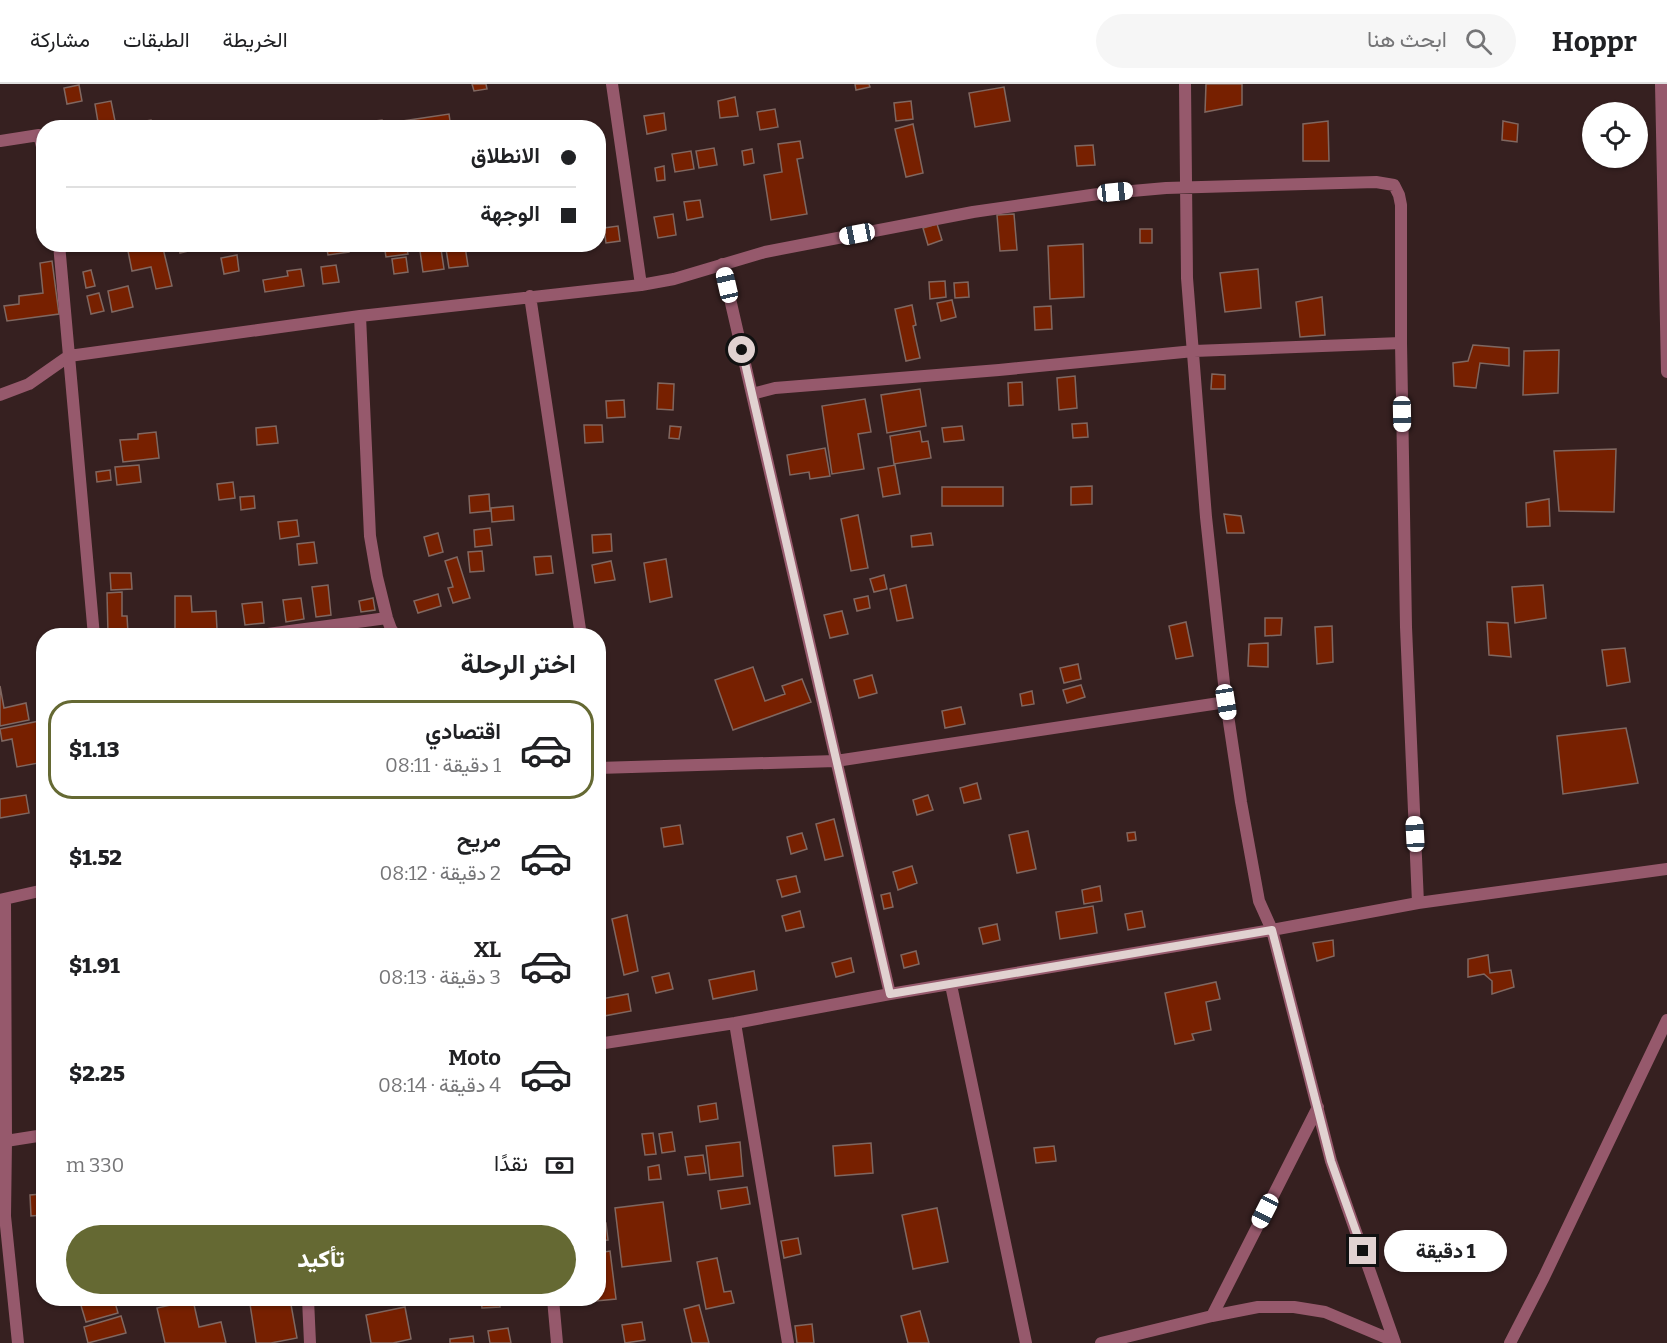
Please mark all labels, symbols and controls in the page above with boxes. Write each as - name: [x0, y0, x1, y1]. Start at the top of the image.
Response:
- search box: [1096, 14, 1516, 68]
- icon: search: [1462, 25, 1495, 58]
- text: Hoppr: [1552, 25, 1637, 58]
- text: ابحث هنا: [1367, 26, 1447, 53]
- text: مشاركة: [30, 27, 90, 53]
- text: الطبقات: [123, 27, 190, 53]
- text: الخريطة: [223, 27, 288, 53]
- map controls: [1582, 102, 1648, 168]
- button: locate: [1582, 102, 1648, 168]
- text: الانطلاق: [471, 142, 540, 169]
- car: [1096, 181, 1134, 203]
- text: الوجهة: [480, 200, 540, 227]
- car: [838, 222, 876, 246]
- car: [714, 265, 740, 305]
- route start: [728, 336, 755, 363]
- car: [1393, 396, 1411, 432]
- text: اختر الرحلة: [460, 648, 576, 680]
- car: [1214, 683, 1238, 721]
- text: اقتصادي: [425, 718, 501, 745]
- icon: car: [519, 723, 573, 777]
- text: $1.13: [69, 736, 120, 763]
- text: 1 دقيقة · 08:11: [385, 753, 501, 777]
- car: [1405, 816, 1425, 852]
- text: مريح: [457, 826, 501, 853]
- icon: car: [519, 831, 573, 885]
- text: $1.52: [69, 844, 122, 871]
- text: 2 دقيقة · 08:12: [380, 861, 501, 885]
- text: XL: [474, 936, 501, 963]
- icon: car: [519, 939, 573, 993]
- text: $1.91: [69, 952, 120, 979]
- text: 3 دقيقة · 08:13: [378, 965, 501, 989]
- text: Moto: [448, 1044, 501, 1071]
- icon: car: [519, 1047, 573, 1101]
- text: $2.25: [69, 1060, 125, 1087]
- text: 4 دقيقة · 08:14: [378, 1073, 501, 1097]
- icon: cash: [543, 1149, 576, 1182]
- text: نقدًا: [494, 1150, 528, 1177]
- text: 330 m: [66, 1153, 124, 1177]
- car: [1249, 1191, 1281, 1231]
- button: تأكيد: [66, 1225, 576, 1294]
- callout: 1 دقيقة: [1384, 1230, 1507, 1272]
- route end: [1349, 1237, 1376, 1264]
- text: 1 دقيقة: [1416, 1239, 1475, 1263]

